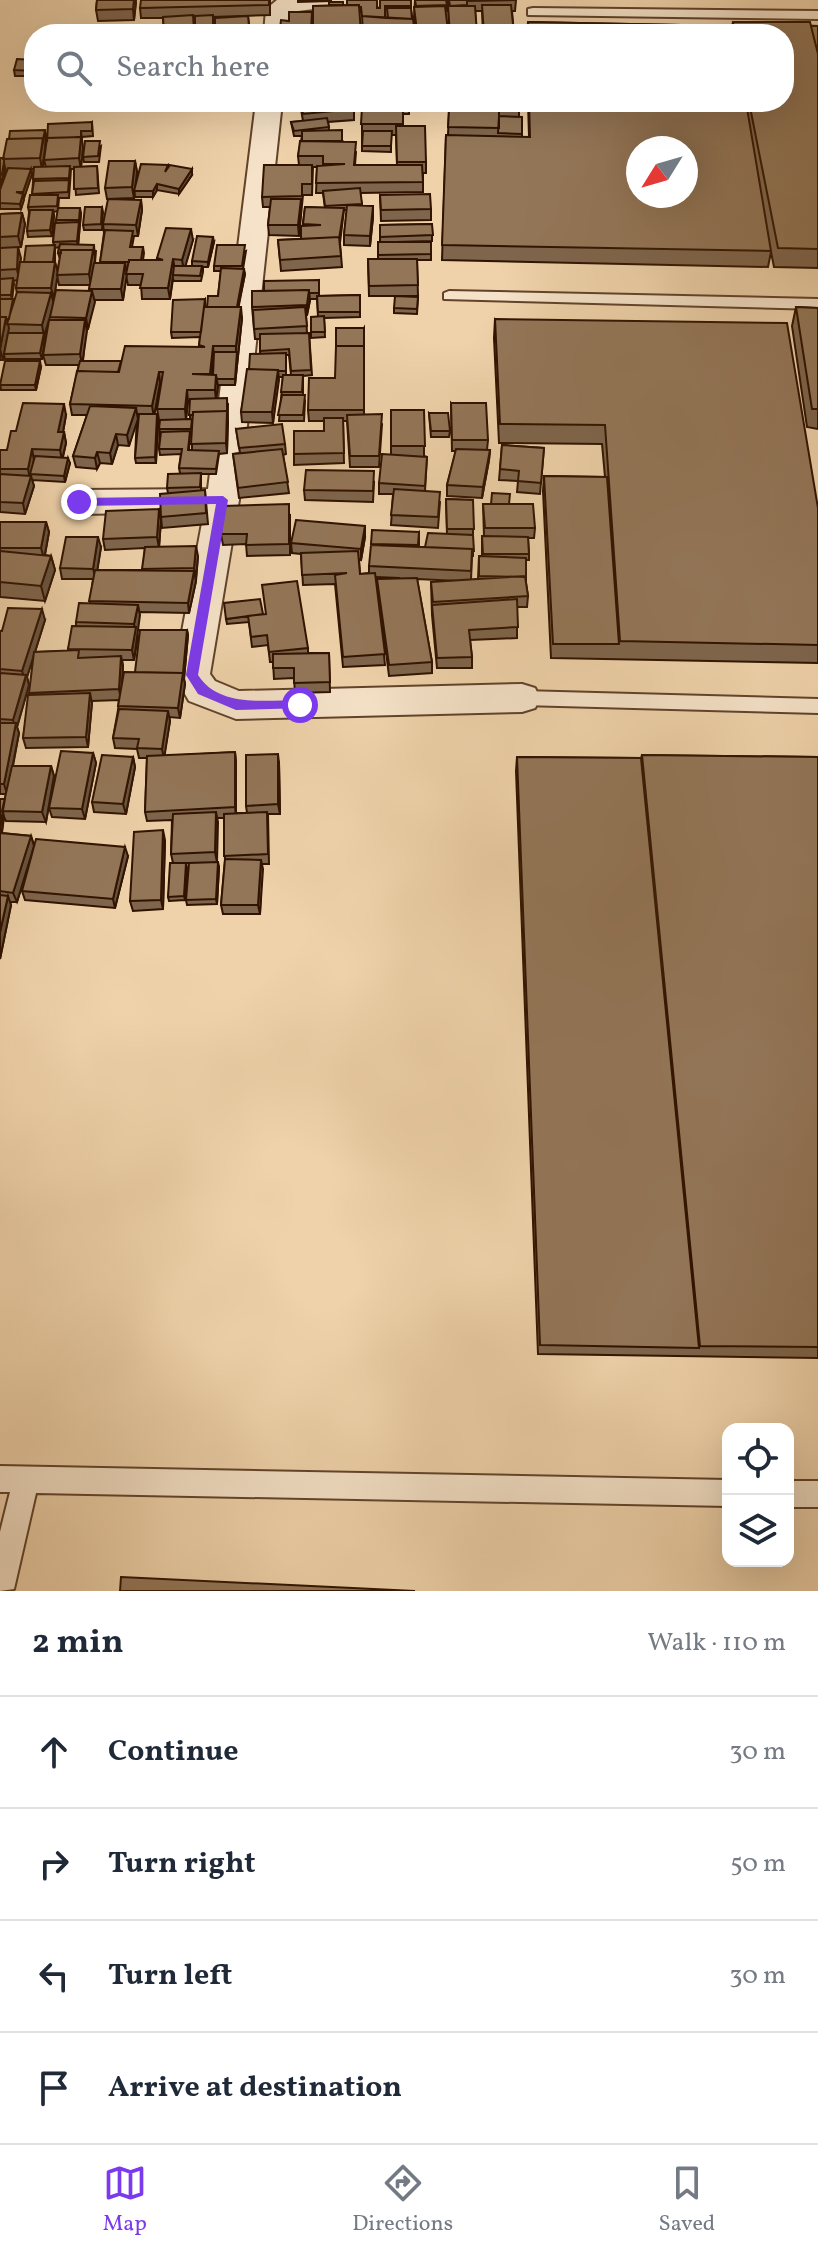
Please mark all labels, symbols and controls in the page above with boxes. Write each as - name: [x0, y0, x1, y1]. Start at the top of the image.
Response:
- search box: [24, 24, 794, 112]
- icon: search: [52, 46, 96, 90]
- text: Search here: [116, 47, 270, 89]
- north arrow: [626, 136, 698, 208]
- route end: [61, 484, 97, 520]
- route start: [282, 687, 318, 723]
- map controls: [722, 1423, 794, 1567]
- button: locate: [722, 1423, 794, 1495]
- button: layers: [722, 1495, 794, 1567]
- text: 2 min: [32, 1620, 124, 1667]
- text: Walk · 110 m: [647, 1625, 786, 1661]
- icon: ahead: [32, 1730, 76, 1774]
- text: Continue: [108, 1731, 239, 1773]
- text: 30 m: [729, 1734, 786, 1770]
- icon: right: [32, 1842, 76, 1886]
- text: Turn right: [108, 1843, 256, 1885]
- text: 50 m: [730, 1846, 786, 1882]
- icon: left: [32, 1954, 76, 1998]
- text: Turn left: [108, 1955, 232, 1997]
- text: 30 m: [729, 1958, 786, 1994]
- icon: arrive: [32, 2066, 76, 2110]
- text: Arrive at destination: [108, 2067, 402, 2109]
- tab: Map: [103, 2161, 147, 2240]
- tab: Directions: [352, 2161, 453, 2240]
- tab: Saved: [659, 2161, 715, 2240]

